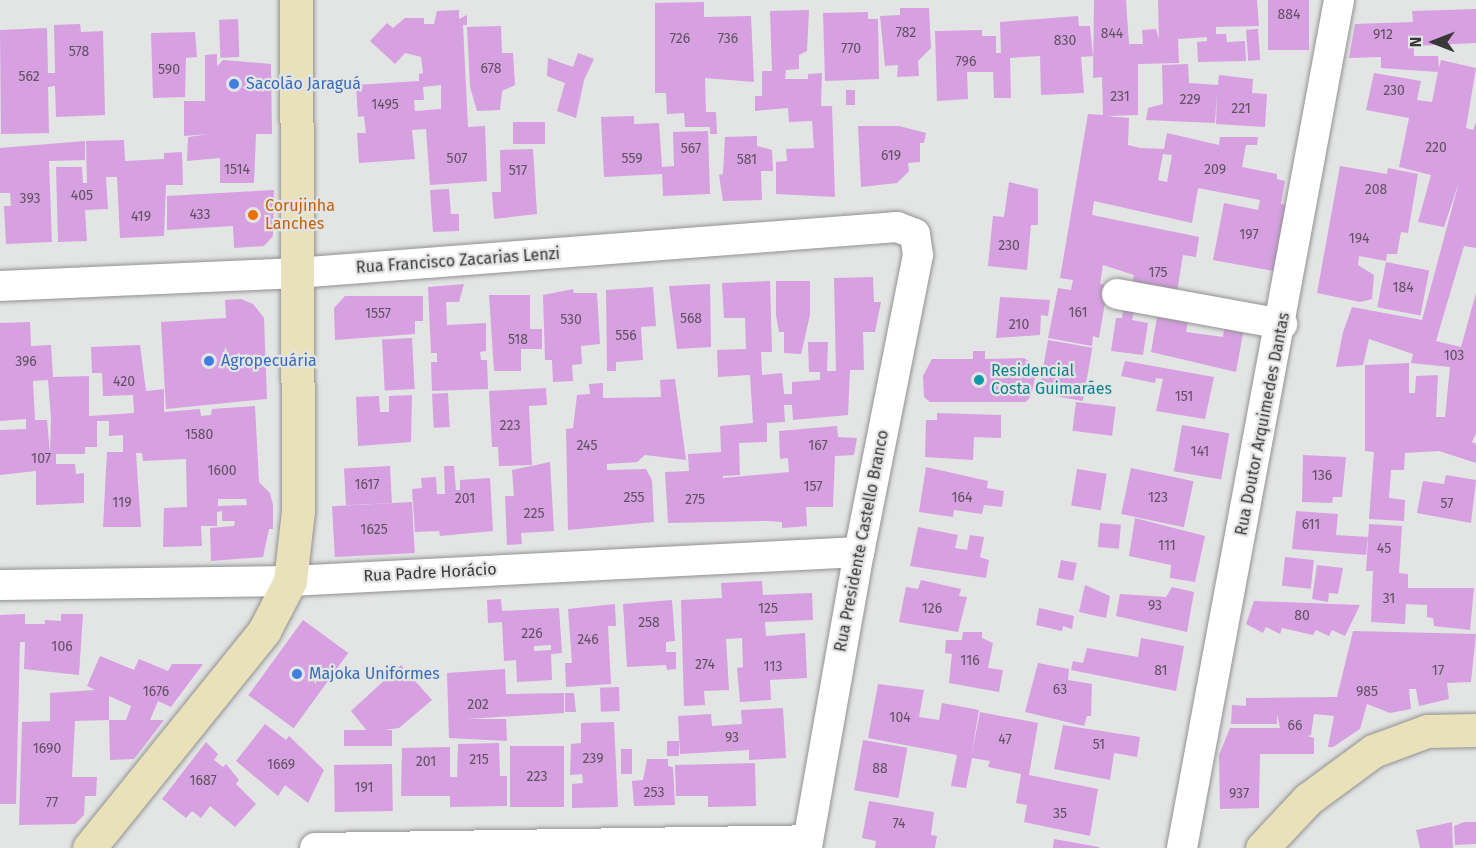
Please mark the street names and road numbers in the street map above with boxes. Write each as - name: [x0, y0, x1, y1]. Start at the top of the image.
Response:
- street label: Rua Francisco Zacarias Lenzi: [355, 244, 561, 278]
- street label: Rua Doutor Arquimedes Dantas: [1232, 311, 1294, 537]
- street label: Rua Presidente Castello Branco: [831, 428, 893, 654]
- street label: Rua Padre Horácio: [363, 560, 497, 586]

